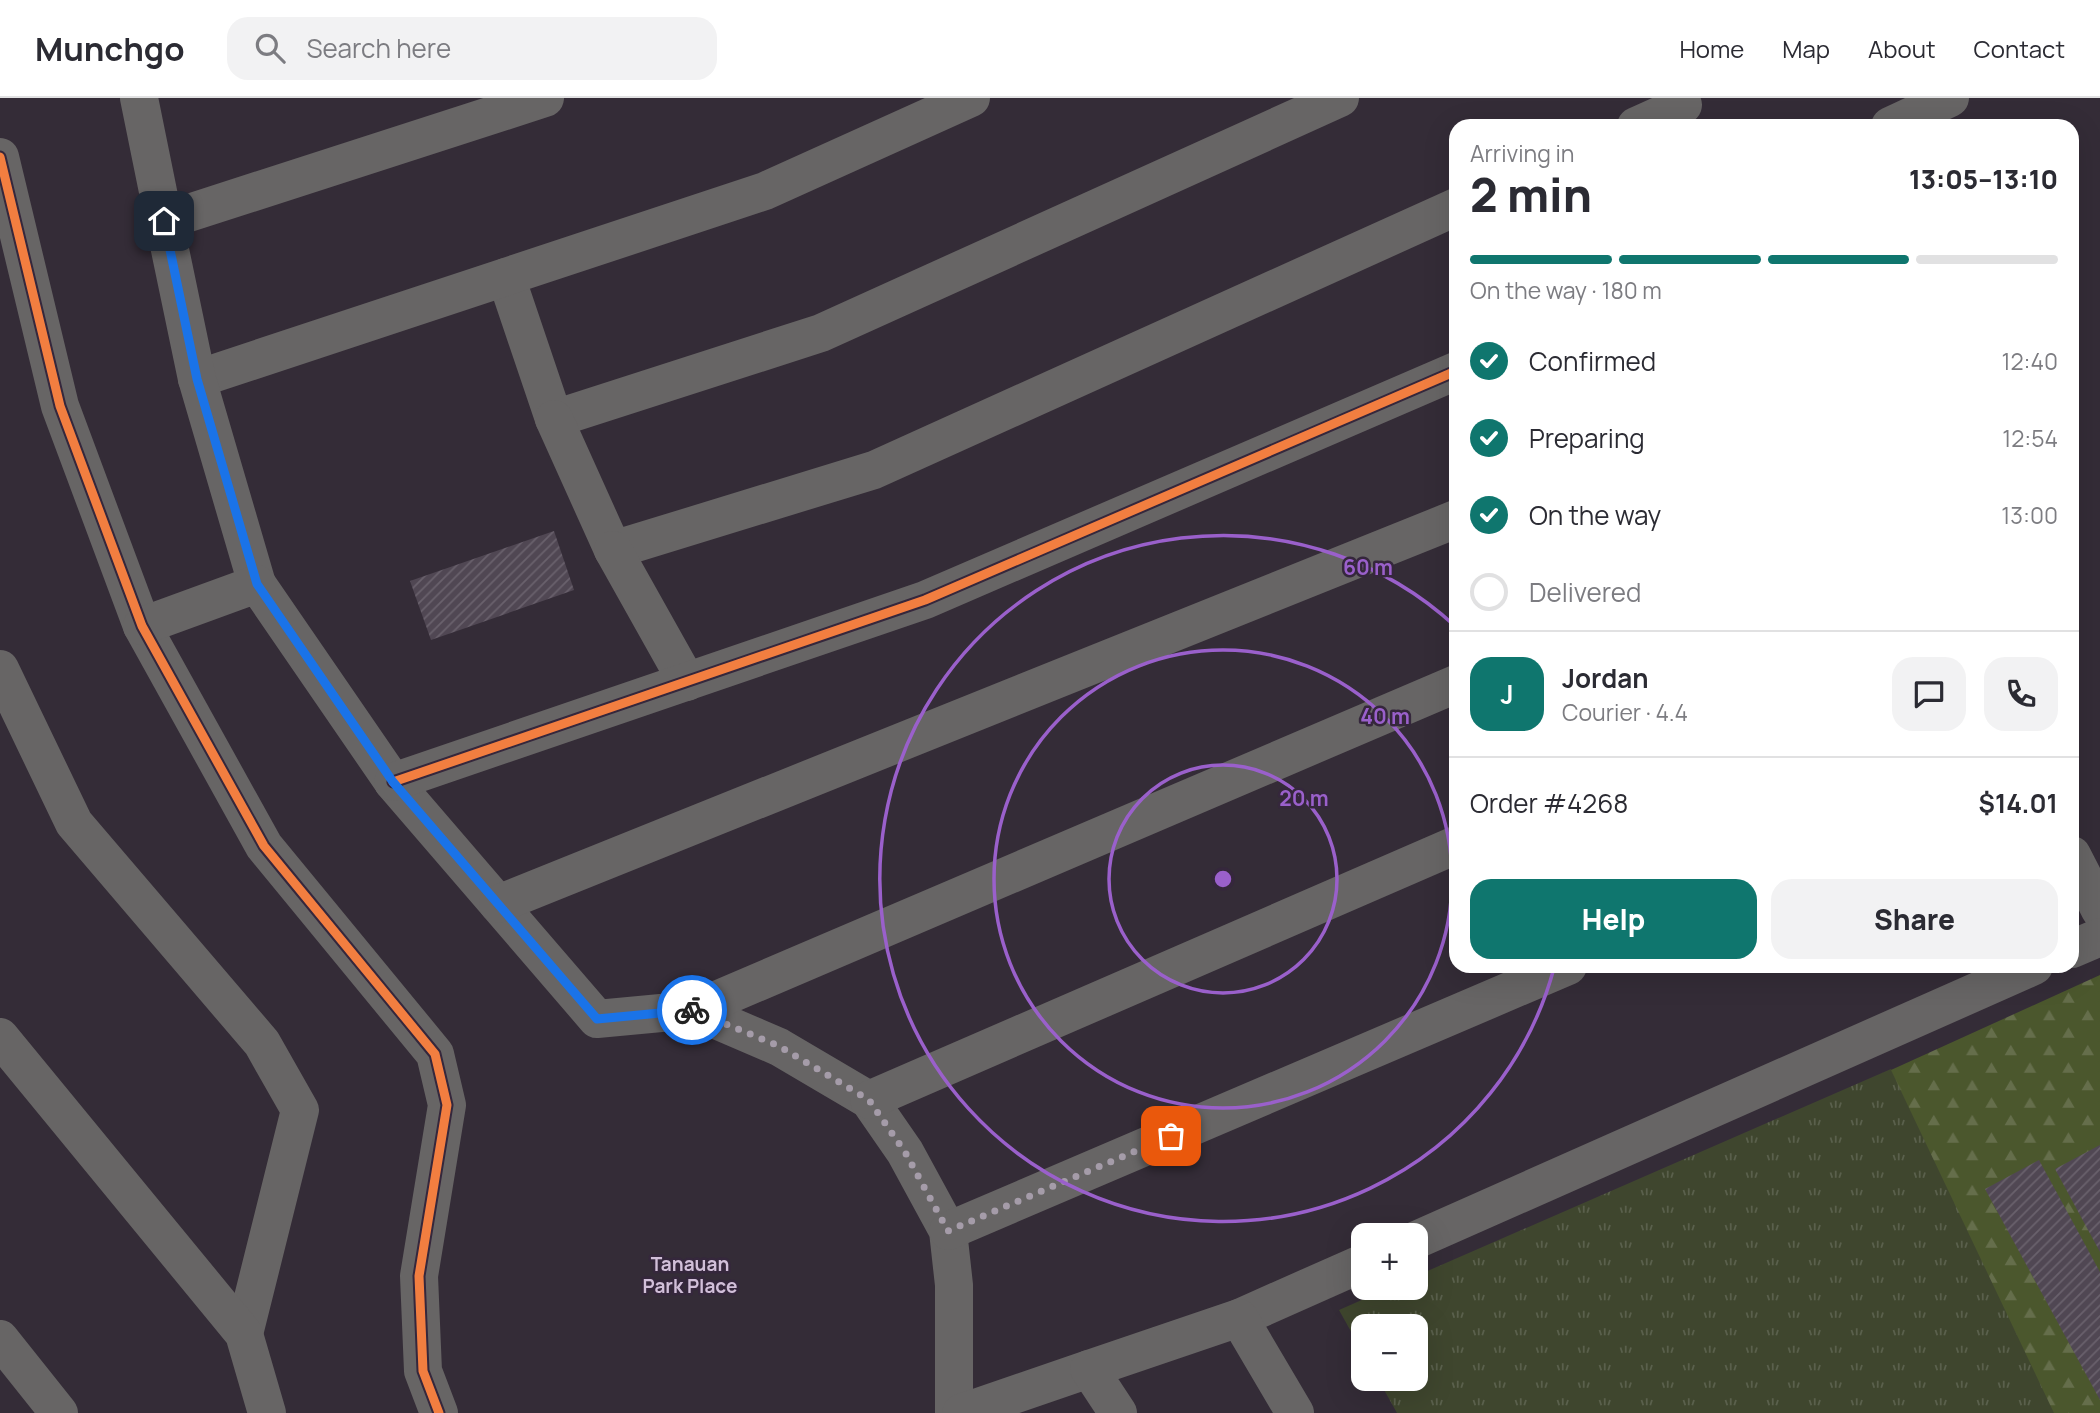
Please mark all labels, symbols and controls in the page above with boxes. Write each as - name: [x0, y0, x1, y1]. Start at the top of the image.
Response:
- search box: [227, 17, 717, 80]
- text: Munchgo: [35, 26, 185, 71]
- icon: search: [251, 29, 289, 67]
- text: Search here: [307, 30, 451, 66]
- text: Home: [1679, 32, 1744, 65]
- text: Map: [1782, 32, 1830, 65]
- text: About: [1868, 32, 1936, 65]
- text: Contact: [1974, 32, 2065, 65]
- text: Arriving in: [1470, 137, 1575, 169]
- text: 13:05–13:10: [1909, 161, 2058, 197]
- text: 2 min: [1470, 163, 1592, 226]
- pin: [134, 191, 194, 251]
- icon: home: [145, 202, 183, 240]
- text: On the way · 180 m: [1470, 274, 1662, 306]
- icon: check: [1470, 342, 1508, 380]
- text: Confirmed: [1529, 343, 1656, 379]
- text: 12:40: [2001, 345, 2058, 377]
- icon: check: [1470, 419, 1508, 457]
- text: Preparing: [1529, 420, 1645, 456]
- text: 12:54: [2002, 422, 2058, 454]
- icon: check: [1470, 496, 1508, 534]
- text: On the way: [1529, 497, 1661, 533]
- text: 13:00: [2001, 499, 2058, 531]
- text: 60 m: [1343, 553, 1393, 581]
- text: Delivered: [1529, 574, 1641, 610]
- button: chat: [1892, 657, 1966, 731]
- button: phone: [1984, 657, 2058, 731]
- text: Jordan: [1562, 660, 1648, 696]
- text: J: [1500, 676, 1514, 712]
- text: Courier · 4.4: [1562, 696, 1688, 728]
- text: 40 m: [1360, 702, 1410, 730]
- text: 20 m: [1279, 784, 1329, 812]
- text: Order #4268: [1470, 785, 1628, 821]
- text: $14.01: [1979, 785, 2058, 821]
- centre of rings: [1211, 867, 1235, 891]
- button: Help: [1470, 879, 1757, 959]
- button: Share: [1771, 879, 2058, 959]
- courier: [657, 975, 727, 1045]
- icon: bike: [673, 991, 711, 1029]
- pin: [1141, 1106, 1201, 1166]
- icon: bag: [1152, 1117, 1190, 1155]
- map controls: [1351, 1223, 1428, 1391]
- button: +: [1351, 1223, 1428, 1300]
- district label: Tanauan Park Place: [643, 1251, 737, 1299]
- button: −: [1351, 1314, 1428, 1391]

